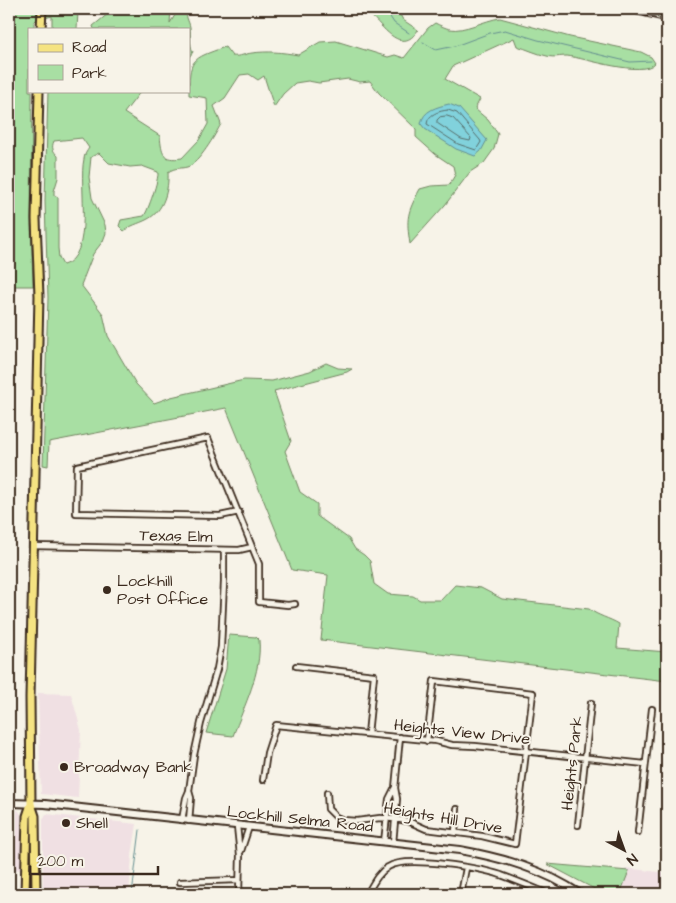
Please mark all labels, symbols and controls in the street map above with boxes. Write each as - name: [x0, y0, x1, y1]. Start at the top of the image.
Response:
- legend: [28, 28, 190, 92]
- text: Road: [72, 37, 107, 58]
- text: Park: [72, 63, 107, 84]
- street label: Texas Elm: [139, 524, 213, 548]
- place label: Lockhill Post Office: [117, 570, 208, 610]
- marker: Lockhill Post Office: [101, 584, 113, 596]
- street label: Heights View Drive: [393, 714, 532, 751]
- street label: Heights Park: [556, 715, 589, 811]
- place label: Broadway Bank: [74, 756, 193, 779]
- marker: Broadway Bank: [58, 761, 70, 773]
- street label: Heights Hill Drive: [382, 797, 504, 840]
- street label: Lockhill Selma Road: [226, 800, 374, 838]
- place label: Shell: [76, 812, 108, 834]
- marker: Shell: [60, 817, 72, 829]
- north arrow: [598, 826, 648, 876]
- scale bar: [30, 843, 158, 875]
- text: N: [622, 849, 642, 870]
- text: 200 m: [38, 851, 84, 872]

